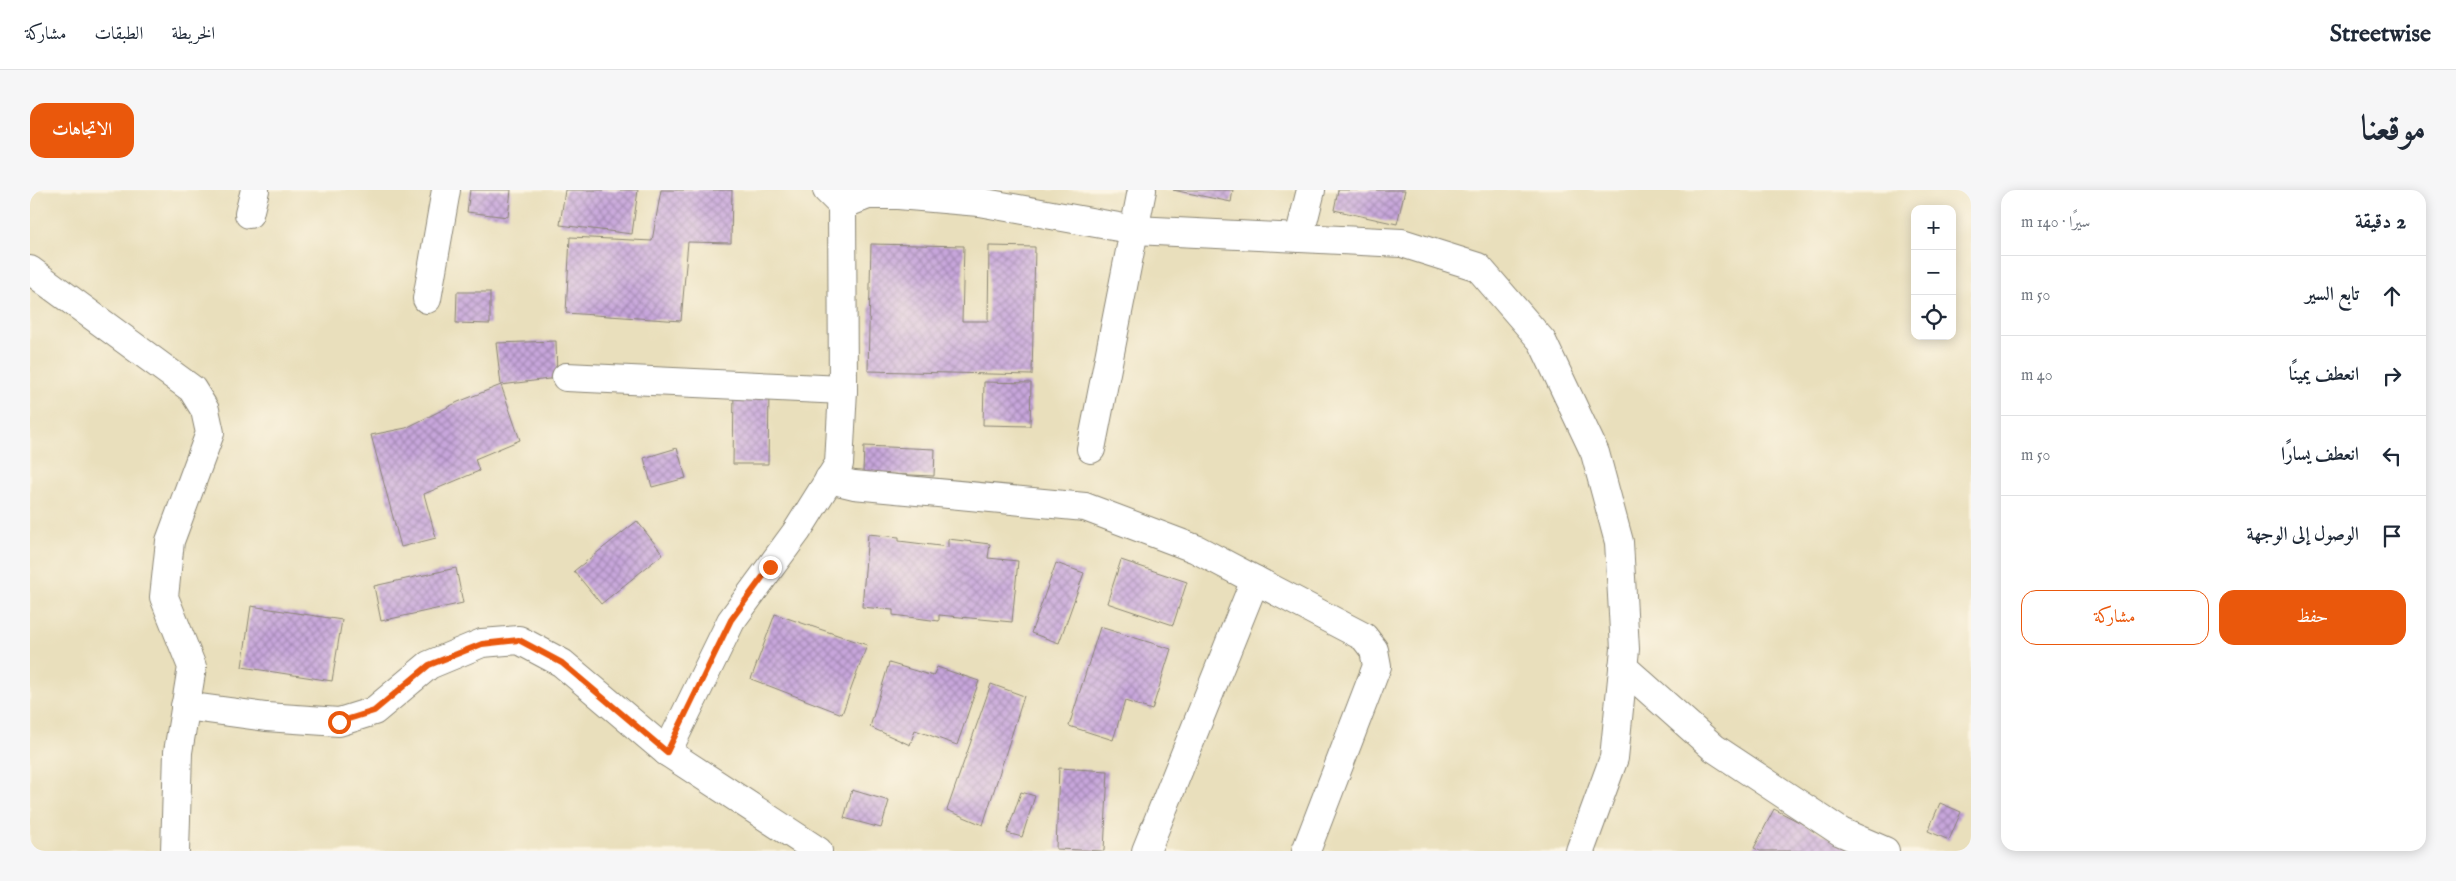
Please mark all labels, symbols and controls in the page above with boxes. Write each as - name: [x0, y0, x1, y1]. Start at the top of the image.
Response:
- text: Streetwise: [2330, 19, 2431, 50]
- text: مشاركة: [25, 23, 66, 46]
- text: الطبقات: [94, 23, 143, 46]
- text: الخريطة: [171, 23, 215, 46]
- button: الاتجاهات: [30, 103, 134, 158]
- text: موقعنا: [2361, 107, 2426, 152]
- map controls: [1911, 205, 1956, 340]
- button: +: [1911, 205, 1956, 250]
- text: 2 دقيقة: [2355, 209, 2406, 236]
- text: سيرًا · 140 m: [2021, 213, 2090, 233]
- button: −: [1911, 250, 1956, 295]
- icon: ahead: [2378, 282, 2406, 310]
- text: تابع السير: [2305, 283, 2359, 307]
- text: 50 m: [2021, 286, 2050, 306]
- button: locate: [1911, 295, 1956, 340]
- icon: right: [2378, 362, 2406, 390]
- text: انعطف يمينًا: [2289, 363, 2359, 387]
- text: 40 m: [2021, 366, 2053, 386]
- icon: left: [2378, 442, 2406, 470]
- text: انعطف يسارًا: [2281, 443, 2359, 467]
- text: 50 m: [2021, 446, 2050, 466]
- icon: arrive: [2378, 522, 2406, 550]
- text: الوصول إلى الوجهة: [2247, 523, 2359, 547]
- route end: [759, 556, 782, 579]
- button: مشاركة: [2021, 590, 2209, 645]
- button: حفظ: [2219, 590, 2406, 645]
- route start: [328, 711, 351, 734]

